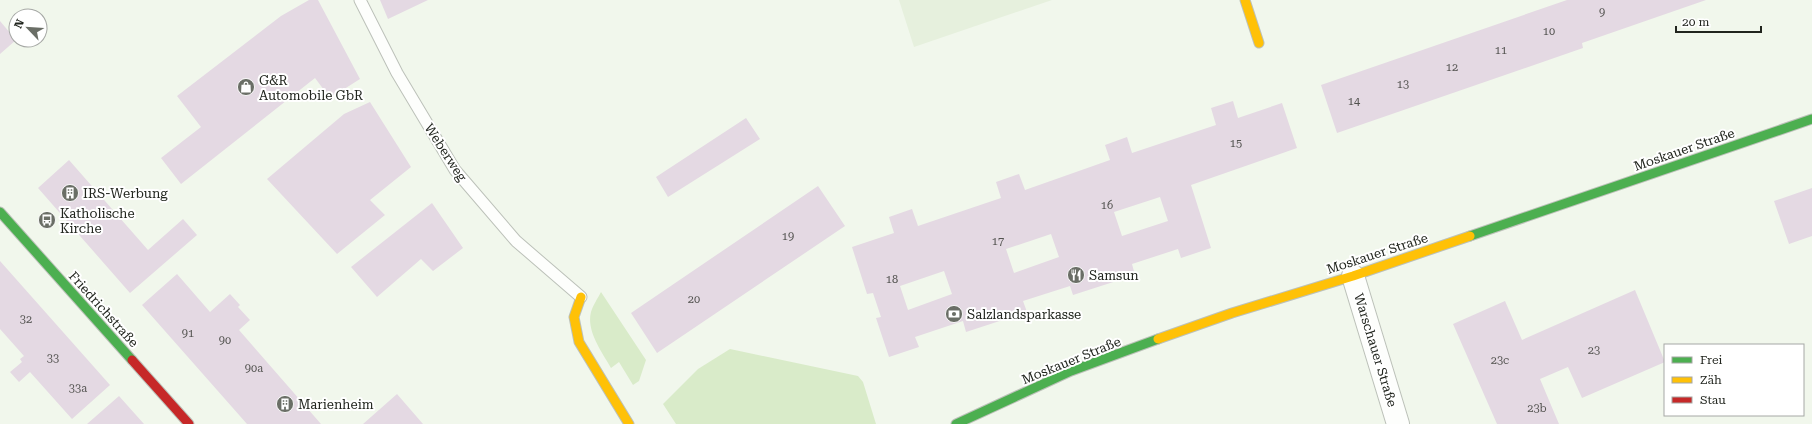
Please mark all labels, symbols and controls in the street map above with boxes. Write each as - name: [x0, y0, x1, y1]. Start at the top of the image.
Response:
- house number: 9: [1599, 6, 1605, 19]
- north arrow: [8, 8, 48, 48]
- scale bar: [1676, 8, 1761, 34]
- text: 20 m: [1682, 15, 1709, 29]
- text: N: [12, 17, 27, 31]
- house number: 10: [1543, 25, 1555, 38]
- house number: 11: [1495, 44, 1507, 57]
- house number: 12: [1446, 61, 1458, 74]
- place label: G&R Automobile GbR: [259, 73, 363, 103]
- shop icon: G&R Automobile GbR: [236, 77, 256, 97]
- house number: 13: [1397, 78, 1409, 91]
- house number: 14: [1348, 95, 1361, 108]
- street label: Weberweg: [421, 121, 470, 184]
- street label: Moskauer Straße: [1632, 125, 1736, 174]
- house number: 15: [1230, 137, 1242, 150]
- building icon: IRS-Werbung: [60, 183, 80, 203]
- place label: IRS-Werbung: [83, 186, 168, 201]
- house number: 16: [1101, 199, 1113, 212]
- place label: Katholische Kirche: [60, 206, 135, 236]
- bus stop icon: Katholische Kirche: [37, 210, 57, 230]
- house number: 19: [782, 230, 794, 243]
- street label: Moskauer Straße: [1325, 230, 1430, 277]
- house number: 17: [992, 235, 1004, 248]
- restaurant icon: Samsun: [1066, 265, 1086, 285]
- street label: Friedrichstraße: [66, 268, 141, 350]
- place label: Samsun: [1089, 268, 1139, 283]
- house number: 18: [886, 273, 898, 286]
- street label: Warschauer Straße: [1351, 291, 1400, 409]
- house number: 20: [688, 293, 700, 306]
- bank icon: Salzlandsparkasse: [944, 304, 964, 324]
- place label: Salzlandsparkasse: [967, 307, 1081, 322]
- house number: 32: [20, 313, 32, 326]
- house number: 91: [182, 327, 194, 340]
- house number: 90: [219, 334, 231, 347]
- street label: Moskauer Straße: [1019, 334, 1123, 387]
- house number: 23: [1588, 344, 1600, 357]
- legend: [1664, 344, 1804, 416]
- house number: 33: [47, 352, 59, 365]
- text: Frei: [1700, 353, 1722, 367]
- house number: 23c: [1491, 354, 1509, 367]
- house number: 90a: [245, 362, 263, 375]
- text: Zäh: [1700, 373, 1722, 387]
- house number: 33a: [69, 382, 87, 395]
- text: Stau: [1700, 393, 1726, 407]
- building icon: Marienheim: [275, 394, 295, 414]
- place label: Marienheim: [298, 397, 374, 412]
- house number: 23b: [1527, 402, 1547, 415]

